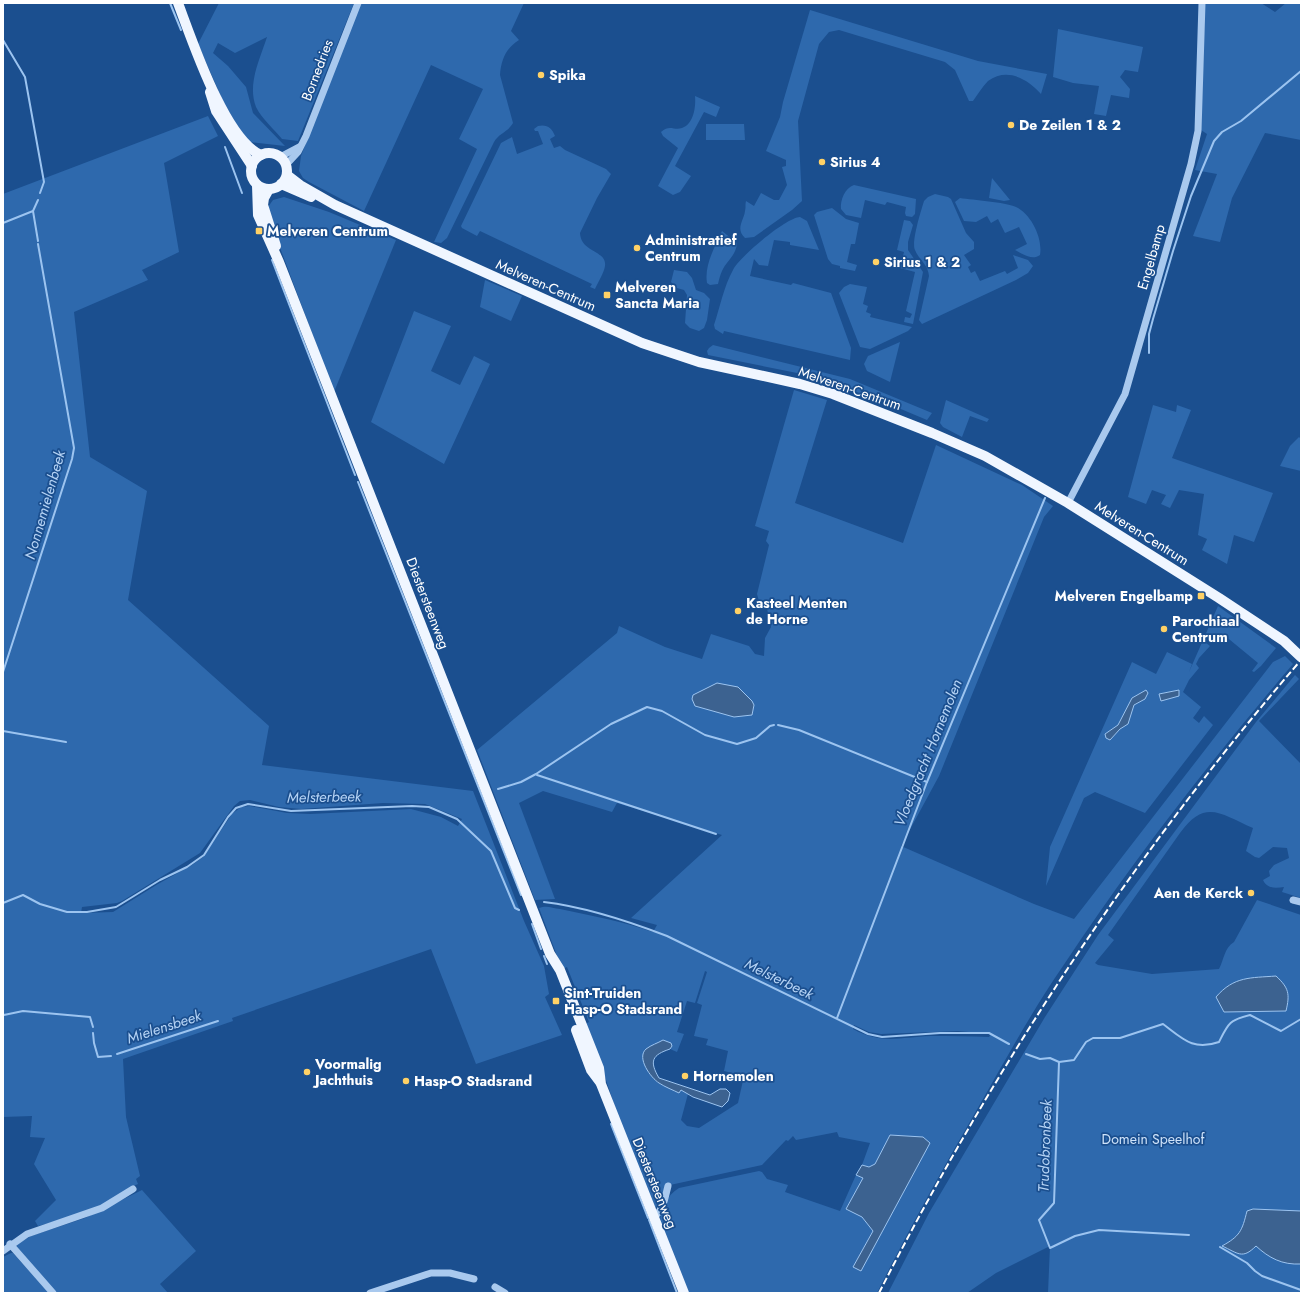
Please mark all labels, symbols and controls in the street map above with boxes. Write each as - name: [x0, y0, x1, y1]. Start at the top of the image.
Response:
- street label: Bornedries: [296, 36, 338, 104]
- place label: Spika: [549, 65, 586, 85]
- marker: Spika: [536, 70, 546, 80]
- place label: De Zeilen 1 & 2: [1019, 115, 1121, 135]
- marker: De Zeilen 1 & 2: [1006, 120, 1016, 130]
- place label: Sirius 4: [830, 152, 881, 172]
- marker: Sirius 4: [817, 157, 827, 167]
- place label: Melveren Centrum: [267, 221, 388, 241]
- street label: Engelbamp: [1132, 222, 1170, 292]
- marker: Melveren Centrum: [254, 226, 264, 236]
- place label: Administratief Centrum: [644, 230, 738, 266]
- marker: Administratief Centrum: [632, 243, 642, 253]
- place label: Sirius 1 & 2: [884, 252, 960, 272]
- street label: Melveren-Centrum: [493, 254, 599, 316]
- marker: Sirius 1 & 2: [871, 257, 881, 267]
- place label: Melveren Sancta Maria: [615, 277, 700, 313]
- marker: Melveren Sancta Maria: [602, 290, 612, 300]
- street label: Melveren-Centrum: [796, 361, 904, 415]
- water label: Nonnemielenbeek: [19, 447, 71, 562]
- street label: Melveren-Centrum: [1091, 496, 1193, 570]
- street label: Diestersteenweg: [401, 554, 455, 652]
- place label: Melveren Engelbamp: [1055, 586, 1193, 606]
- marker: Melveren Engelbamp: [1196, 591, 1206, 601]
- place label: Kasteel Menten de Horne: [746, 593, 847, 629]
- marker: Kasteel Menten de Horne: [733, 606, 743, 616]
- place label: Parochiaal Centrum: [1172, 611, 1239, 647]
- marker: Parochiaal Centrum: [1159, 624, 1169, 634]
- water label: Vloedgracht Hornemolen: [888, 676, 968, 830]
- water label: Melsterbeek: [287, 785, 362, 809]
- place label: Aen de Kerck: [1153, 883, 1243, 903]
- marker: Aen de Kerck: [1246, 888, 1256, 898]
- water label: Melsterbeek: [741, 953, 818, 1005]
- place label: Sint-Truiden Hasp-O Stadsrand: [564, 983, 682, 1019]
- marker: Sint-Truiden Hasp-O Stadsrand: [551, 996, 561, 1006]
- water label: Mielensbeek: [124, 1004, 205, 1049]
- place label: Voormalig Jachthuis: [312, 1054, 382, 1090]
- place label: Hornemolen: [693, 1066, 774, 1086]
- marker: Voormalig Jachthuis: [302, 1067, 312, 1077]
- place label: Hasp-O Stadsrand: [414, 1071, 532, 1091]
- marker: Hornemolen: [680, 1071, 690, 1081]
- marker: Hasp-O Stadsrand: [401, 1076, 411, 1086]
- water label: Trudobronbeek: [1032, 1099, 1058, 1193]
- park label: Domein Speelhof: [1102, 1129, 1205, 1149]
- street label: Diestersteenweg: [628, 1134, 682, 1232]

